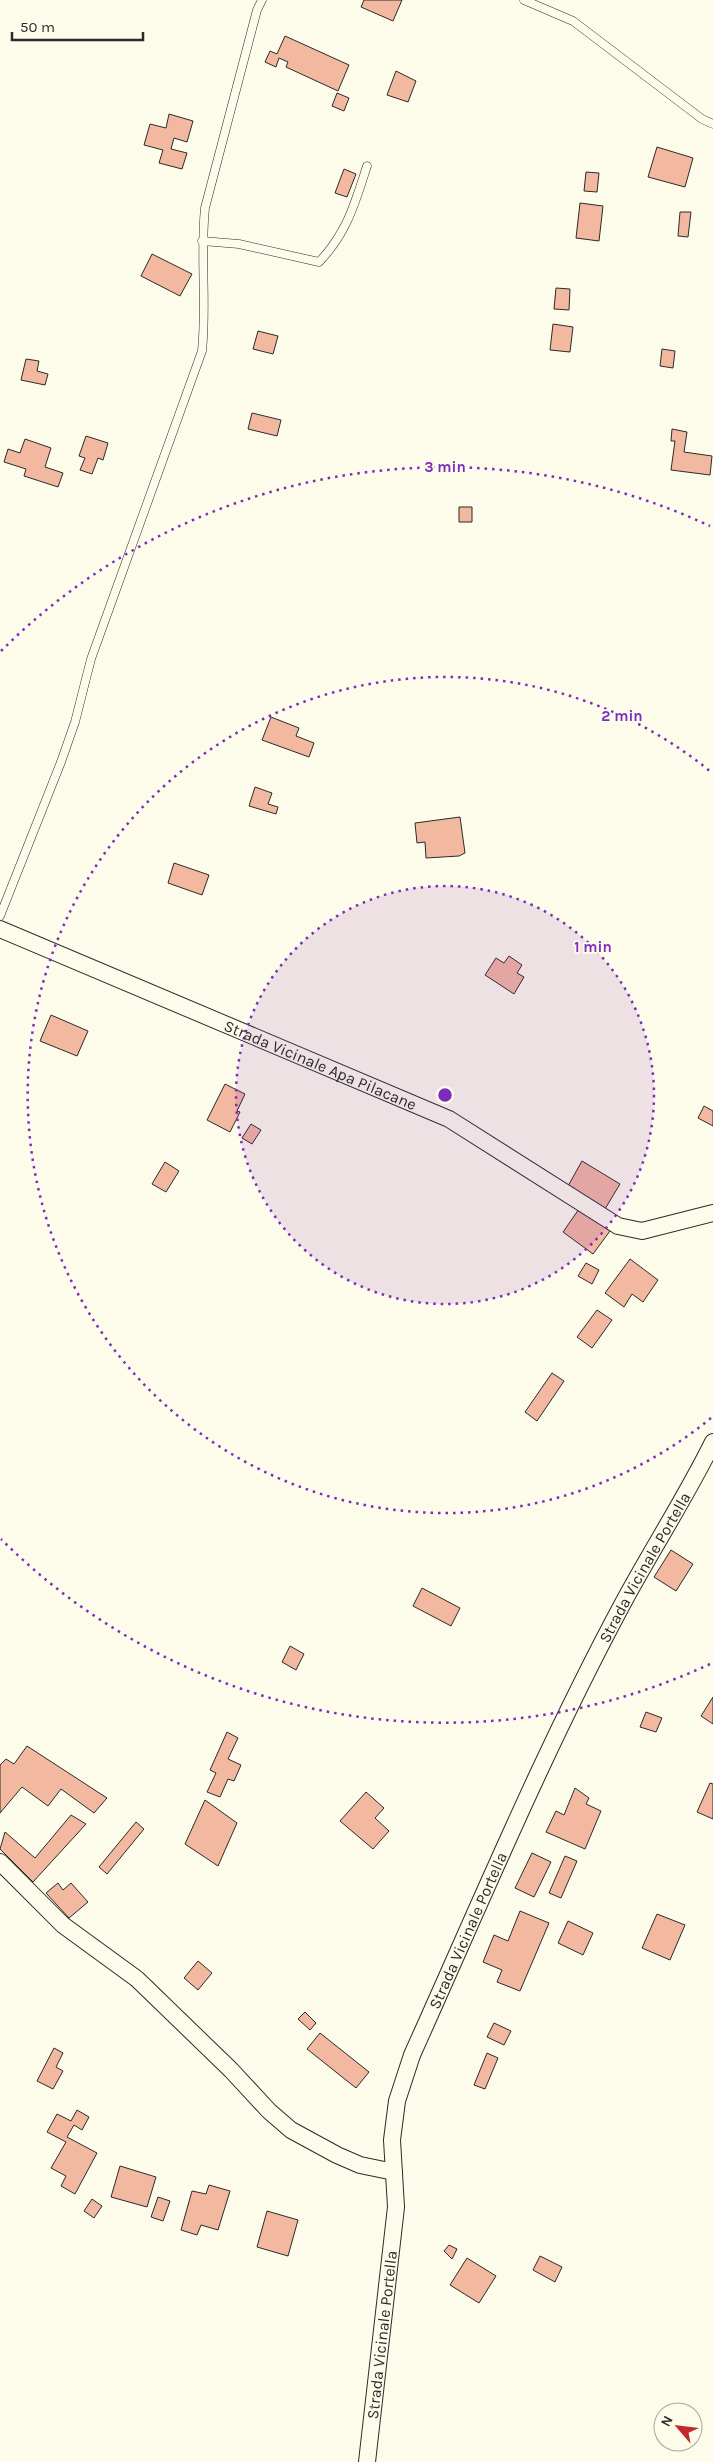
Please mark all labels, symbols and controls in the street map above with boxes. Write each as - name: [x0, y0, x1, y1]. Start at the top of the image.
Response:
- scale bar: [12, 10, 144, 42]
- text: 50 m: [20, 18, 55, 36]
- text: 3 min: [424, 458, 466, 476]
- text: 2 min: [601, 707, 643, 725]
- text: 1 min: [574, 938, 612, 956]
- street label: Strada Vicinale Apa Pilacane: [221, 1016, 419, 1114]
- centre of rings: [436, 1086, 454, 1104]
- street label: Strada Vicinale Portella: [595, 1489, 694, 1646]
- street label: Strada Vicinale Portella: [425, 1849, 511, 2012]
- street label: Strada Vicinale Portella: [363, 2250, 401, 2420]
- north arrow: [653, 2402, 703, 2452]
- text: N: [657, 2413, 677, 2430]

